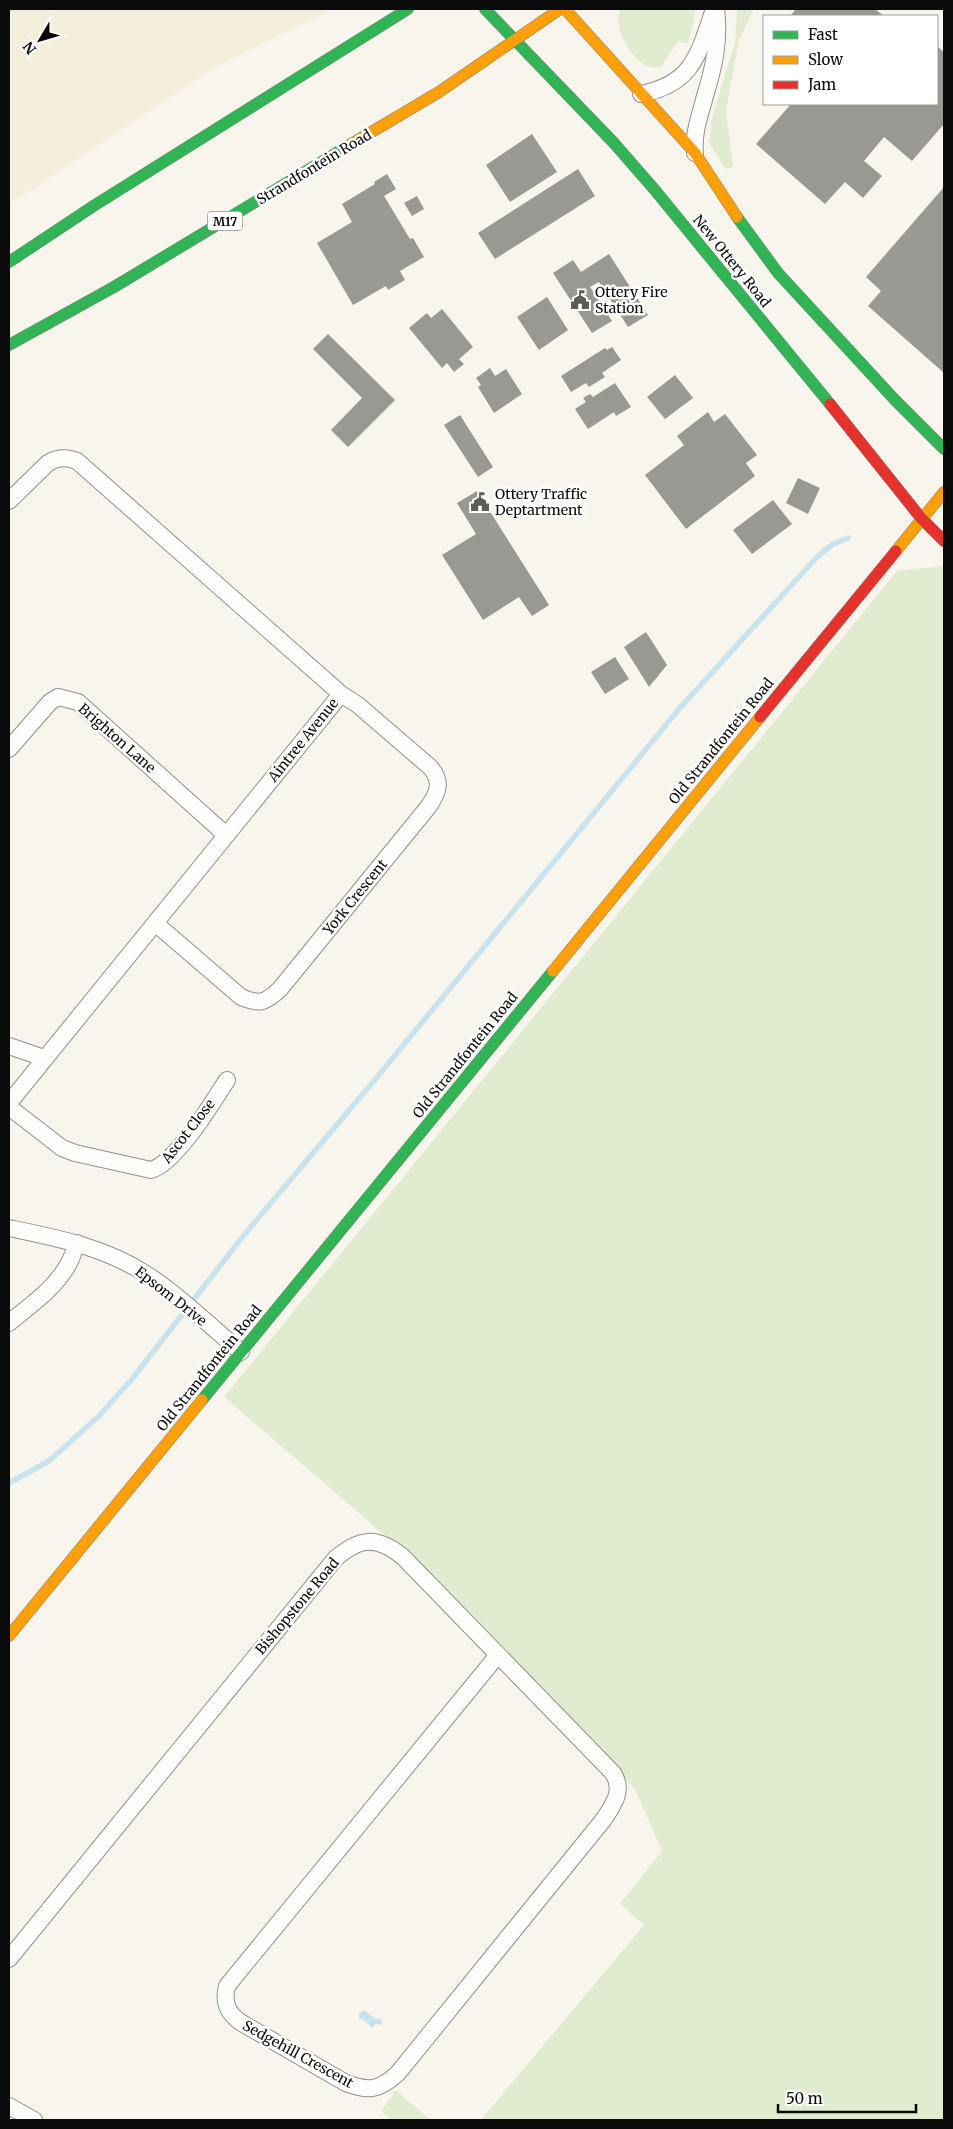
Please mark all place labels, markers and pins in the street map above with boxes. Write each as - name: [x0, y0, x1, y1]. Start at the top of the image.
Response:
- place label: Ottery Fire Station: [595, 283, 668, 317]
- public building icon: Ottery Fire Station: [569, 289, 591, 311]
- place label: Ottery Traffic Deptartment: [495, 485, 587, 519]
- public building icon: Ottery Traffic Deptartment: [469, 491, 491, 513]

